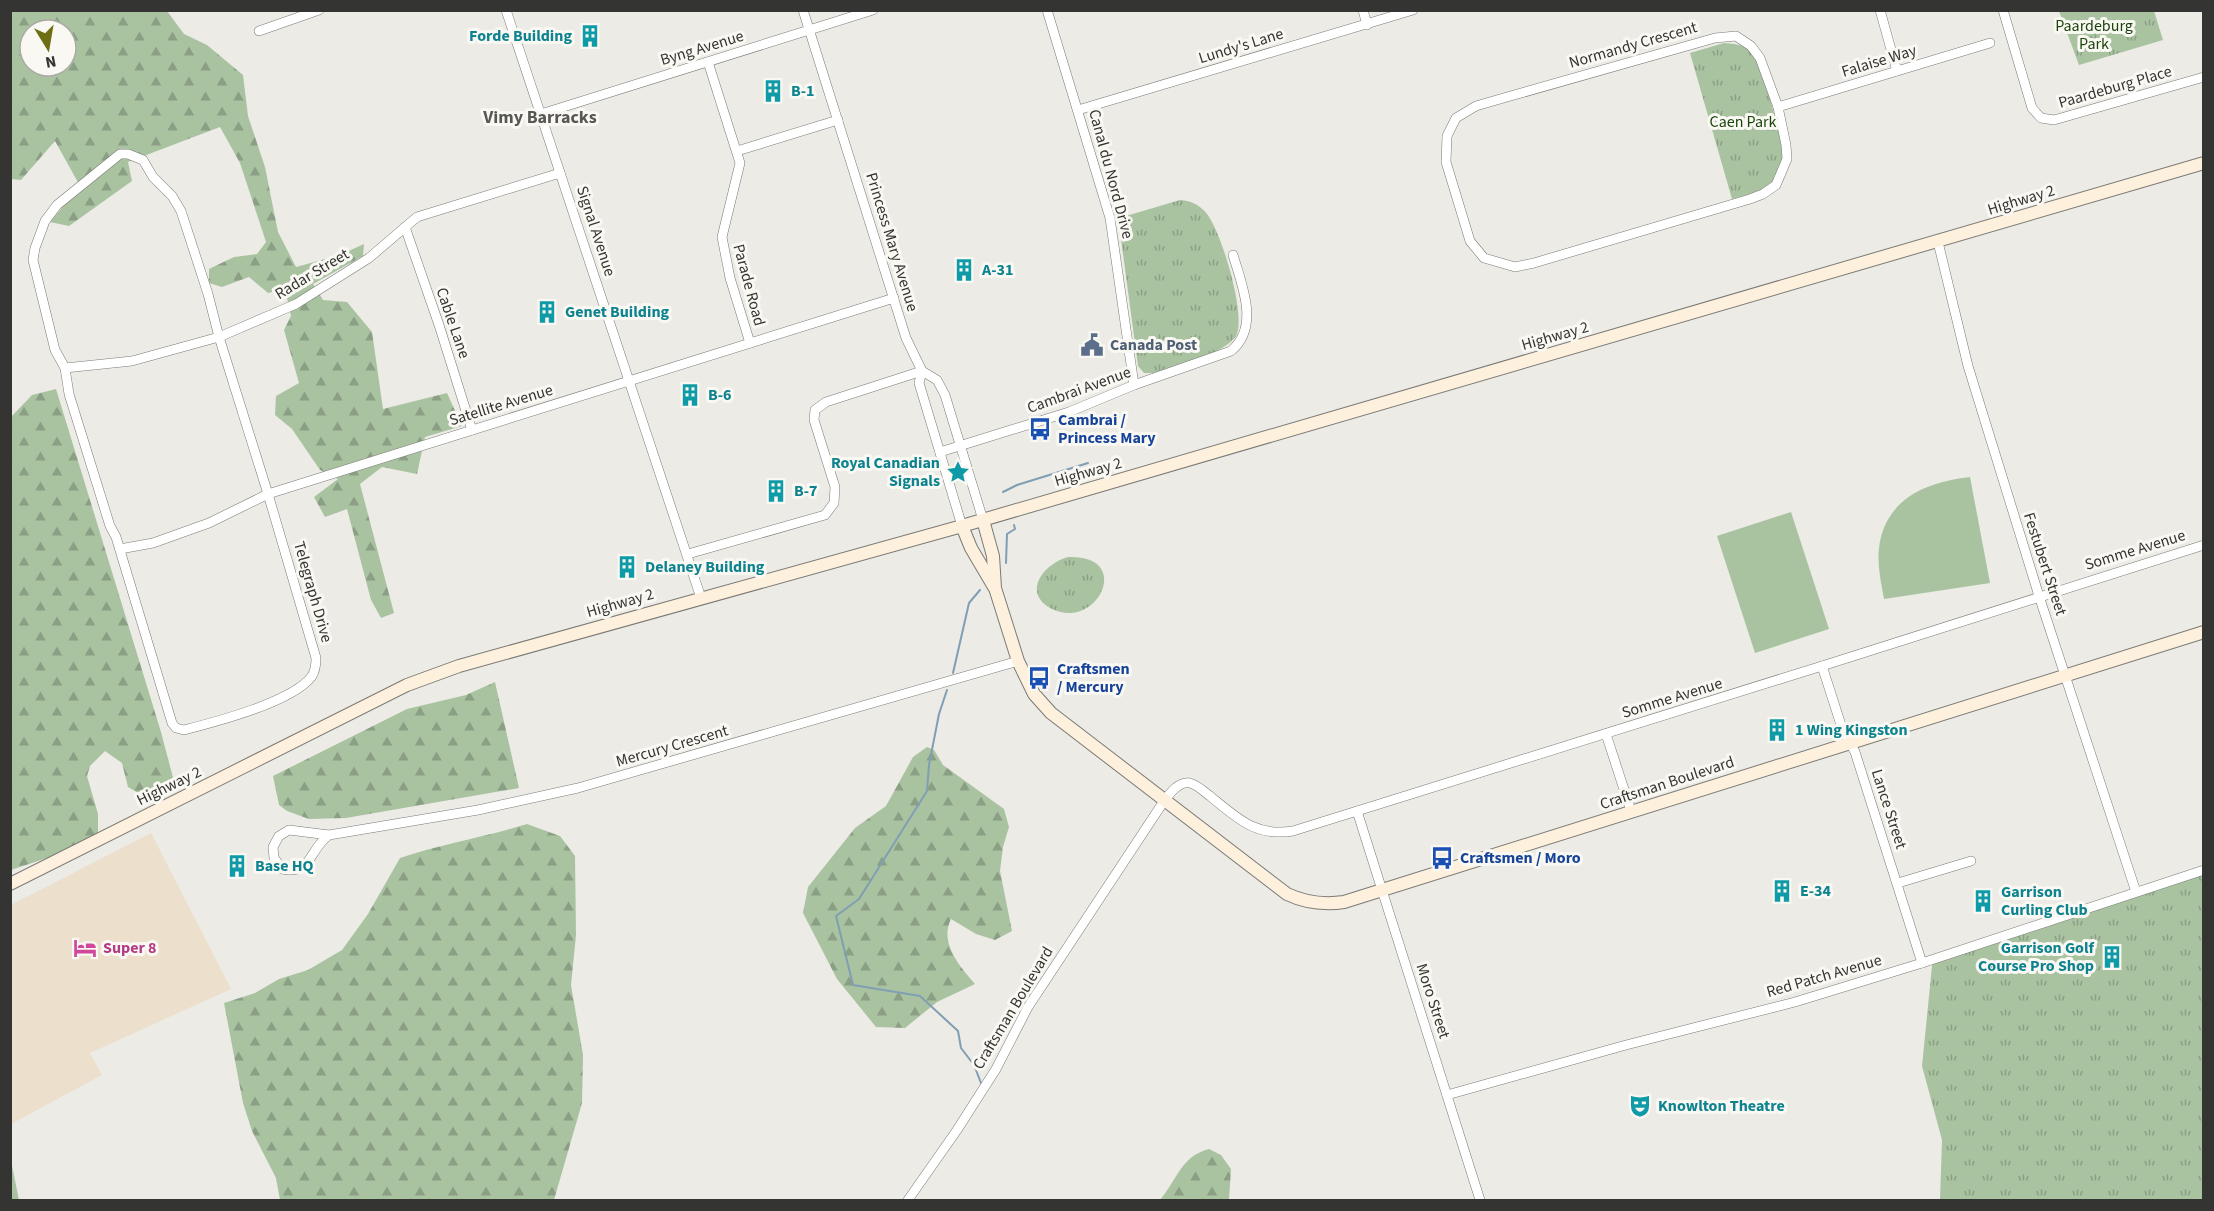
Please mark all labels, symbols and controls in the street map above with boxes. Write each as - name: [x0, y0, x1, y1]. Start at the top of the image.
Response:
- park label: Paardeburg Park: [2055, 15, 2133, 55]
- street label: Normandy Crescent: [1566, 16, 1700, 74]
- north arrow: [18, 18, 78, 78]
- building icon: Forde Building: [577, 23, 603, 49]
- street label: Lundy's Lane: [1196, 23, 1286, 69]
- place label: Forde Building: [469, 25, 572, 47]
- street label: Byng Avenue: [658, 25, 746, 71]
- street label: Falaise Way: [1839, 39, 1920, 83]
- text: N: [43, 50, 58, 74]
- street label: Paardeburg Place: [2056, 60, 2174, 114]
- building icon: B-1: [760, 78, 786, 104]
- place label: B-1: [791, 80, 814, 102]
- district label: Vimy Barracks: [482, 105, 597, 130]
- street label: Canal du Nord Drive: [1083, 107, 1139, 241]
- park label: Caen Park: [1710, 111, 1777, 133]
- street label: Princess Mary Avenue: [860, 170, 924, 314]
- street label: Highway 2: [1985, 179, 2057, 221]
- street label: Signal Avenue: [571, 183, 621, 279]
- street label: Parade Road: [728, 242, 770, 328]
- street label: Radar Street: [271, 243, 354, 305]
- building icon: A-31: [951, 257, 977, 283]
- place label: A-31: [981, 259, 1013, 281]
- street label: Cable Lane: [431, 285, 475, 362]
- building icon: Genet Building: [534, 299, 560, 325]
- place label: Genet Building: [565, 301, 670, 323]
- street label: Highway 2: [1519, 316, 1591, 356]
- public building icon: Canada Post: [1079, 332, 1105, 358]
- place label: Canada Post: [1110, 334, 1197, 356]
- street label: Cambrai Avenue: [1024, 361, 1134, 419]
- street label: Satellite Avenue: [447, 379, 556, 431]
- building icon: B-6: [677, 382, 703, 408]
- place label: B-6: [708, 384, 731, 406]
- place label: Cambrai / Princess Mary: [1058, 409, 1156, 449]
- bus stop icon: Cambrai / Princess Mary: [1027, 416, 1053, 442]
- place label: Royal Canadian Signals: [831, 452, 940, 492]
- street label: Highway 2: [1052, 452, 1124, 492]
- place icon: Royal Canadian Signals: [945, 459, 971, 485]
- building icon: B-7: [763, 478, 789, 504]
- place label: B-7: [794, 480, 817, 502]
- street label: Festubert Street: [2018, 510, 2072, 619]
- street label: Somme Avenue: [2082, 524, 2188, 576]
- street label: Telegraph Drive: [288, 539, 338, 645]
- building icon: Delaney Building: [614, 554, 640, 580]
- place label: Delaney Building: [645, 556, 765, 578]
- street label: Highway 2: [584, 583, 656, 623]
- place label: Craftsmen / Mercury: [1057, 658, 1130, 698]
- bus stop icon: Craftsmen / Mercury: [1026, 665, 1052, 691]
- street label: Somme Avenue: [1619, 672, 1725, 724]
- building icon: 1 Wing Kingston: [1764, 717, 1790, 743]
- street label: Mercury Crescent: [613, 719, 731, 773]
- place label: 1 Wing Kingston: [1795, 719, 1908, 741]
- street label: Craftsman Boulevard: [1597, 751, 1737, 815]
- street label: Highway 2: [133, 761, 205, 811]
- street label: Lance Street: [1866, 766, 1912, 852]
- bus stop icon: Craftsmen / Moro: [1429, 845, 1455, 871]
- place label: Craftsmen / Moro: [1460, 847, 1581, 869]
- building icon: Base HQ: [224, 853, 250, 879]
- place label: Base HQ: [255, 855, 313, 877]
- building icon: E-34: [1769, 878, 1795, 904]
- place label: E-34: [1800, 880, 1832, 902]
- place label: Garrison Curling Club: [2001, 881, 2088, 921]
- building icon: Garrison Curling Club: [1970, 888, 1996, 914]
- hotel icon: Super 8: [72, 935, 98, 961]
- place label: Super 8: [103, 937, 156, 959]
- place label: Garrison Golf Course Pro Shop: [1978, 937, 2095, 977]
- street label: Craftsman Boulevard: [967, 942, 1059, 1074]
- building icon: Garrison Golf Course Pro Shop: [2099, 944, 2125, 970]
- street label: Red Patch Avenue: [1764, 949, 1884, 1003]
- street label: Moro Street: [1411, 961, 1456, 1042]
- theatre icon: Knowlton Theatre: [1627, 1093, 1653, 1119]
- place label: Knowlton Theatre: [1658, 1095, 1785, 1117]

